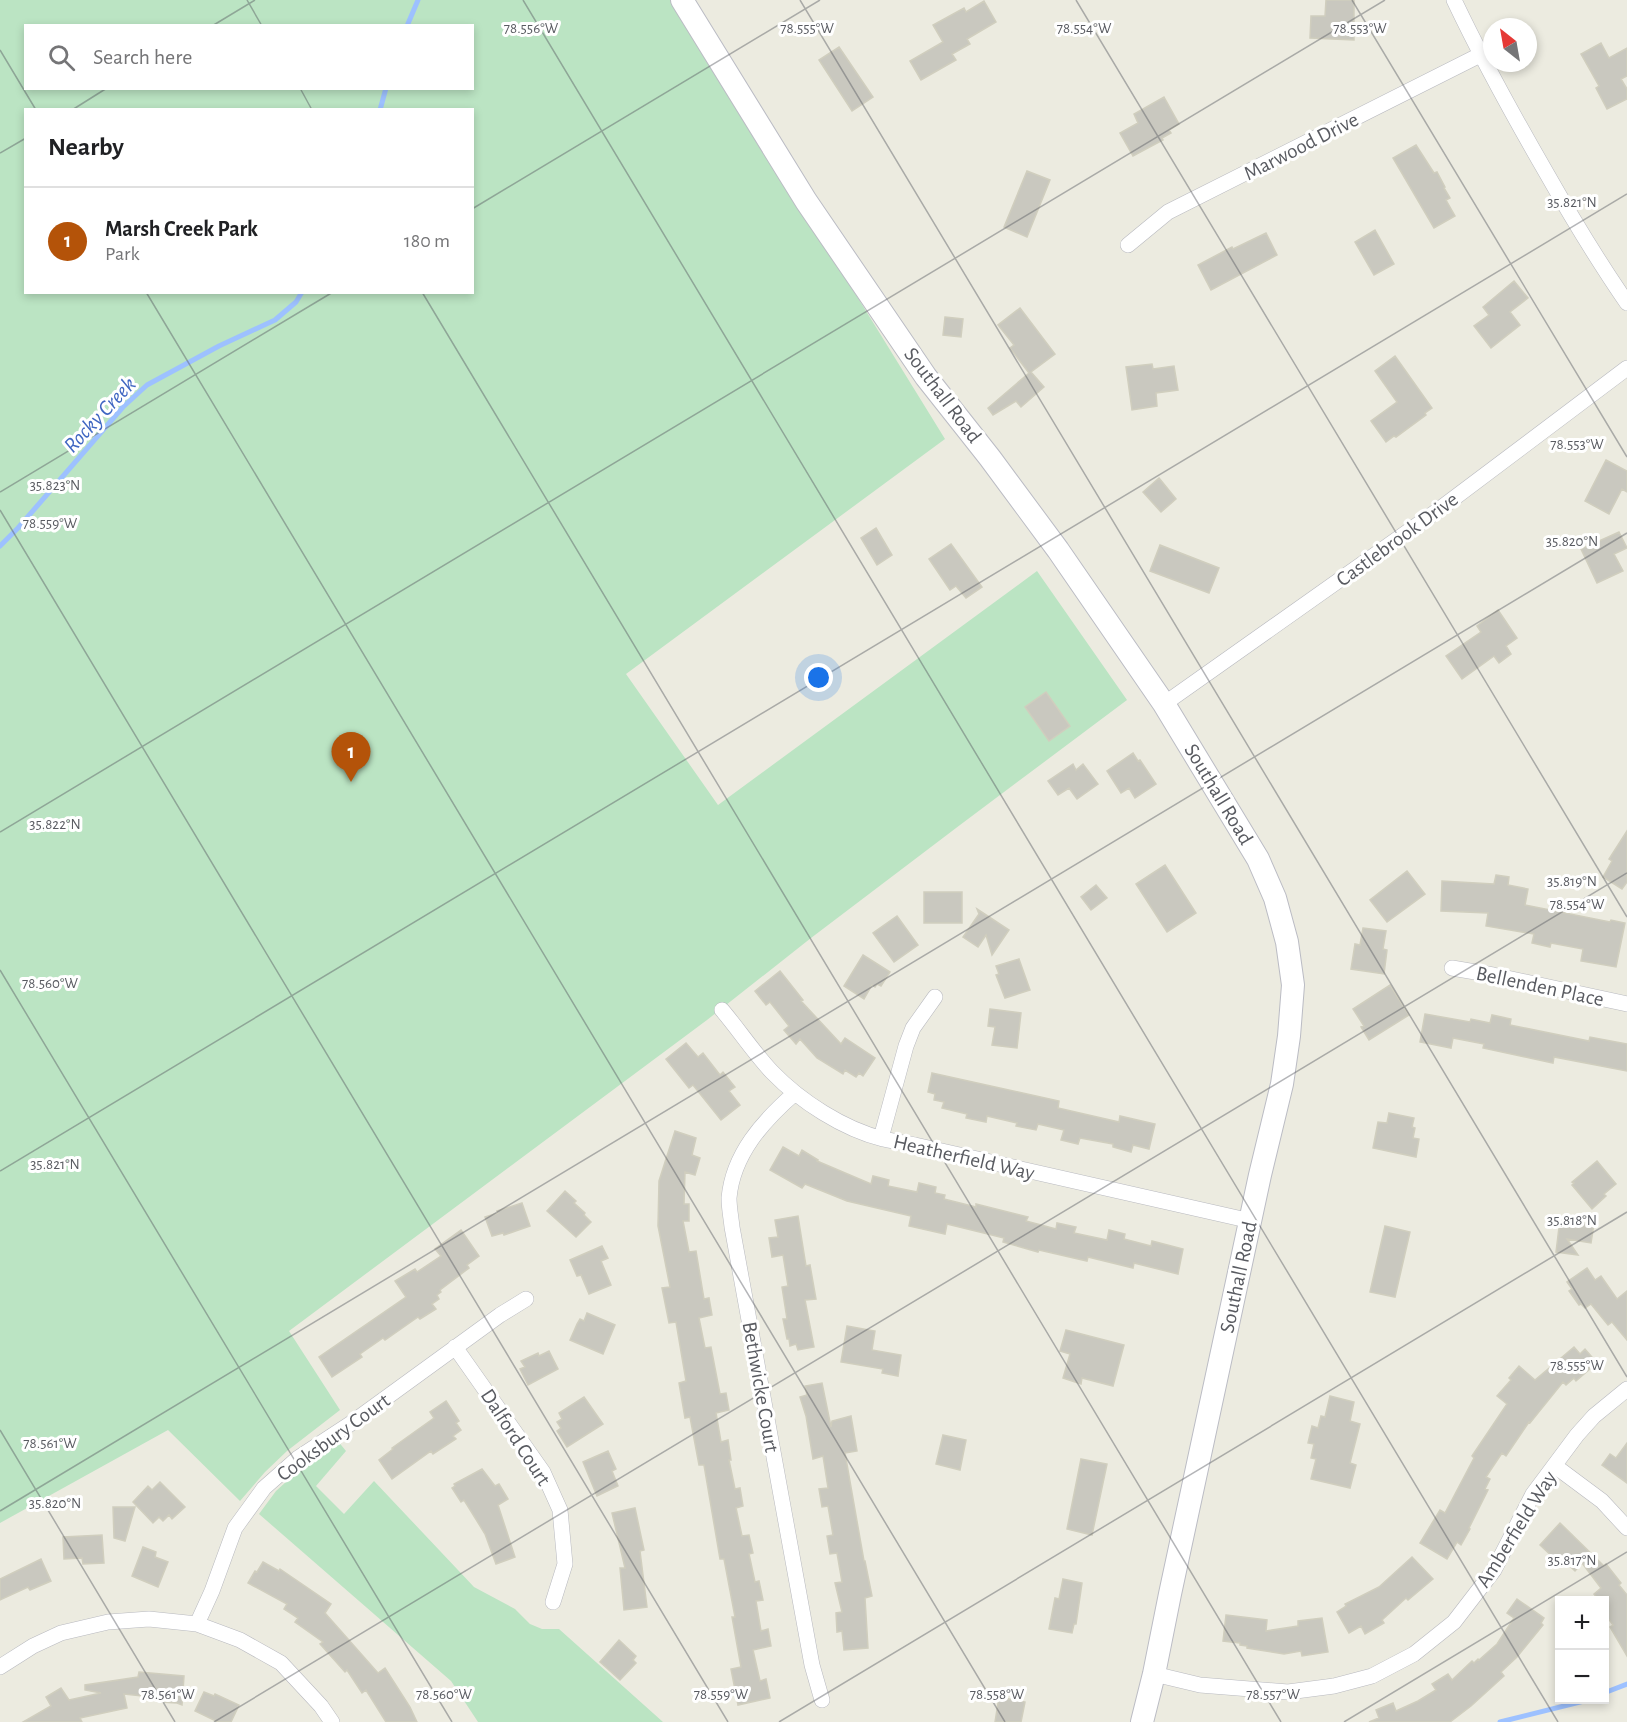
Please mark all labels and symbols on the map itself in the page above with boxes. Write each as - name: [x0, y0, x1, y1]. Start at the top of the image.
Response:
- north arrow: [1483, 18, 1537, 72]
- text: 78.556°W: [504, 21, 559, 36]
- text: 78.555°W: [780, 21, 834, 36]
- text: 78.554°W: [1057, 21, 1112, 36]
- text: 78.553°W: [1333, 21, 1387, 36]
- street label: Marwood Drive: [1241, 109, 1362, 184]
- text: 35.821°N: [1547, 195, 1597, 210]
- street label: Southall Road: [900, 344, 985, 447]
- water label: Rocky Creek: [60, 373, 140, 457]
- text: 78.553°W: [1550, 437, 1604, 452]
- text: 35.823°N: [30, 478, 80, 493]
- street label: Castlebrook Drive: [1333, 488, 1462, 590]
- text: 78.559°W: [23, 516, 78, 531]
- text: 35.820°N: [1546, 534, 1598, 549]
- your location: [804, 663, 833, 692]
- pin: 1: [332, 732, 370, 782]
- street label: Southall Road: [1180, 740, 1257, 848]
- text: 35.822°N: [29, 817, 81, 832]
- text: 35.819°N: [1547, 874, 1597, 889]
- text: 78.554°W: [1550, 897, 1605, 912]
- street label: Bellenden Place: [1474, 963, 1606, 1010]
- text: 78.560°W: [22, 976, 79, 991]
- street label: Heatherfield Way: [891, 1131, 1037, 1184]
- text: 35.821°N: [30, 1157, 80, 1172]
- text: 35.818°N: [1547, 1213, 1597, 1228]
- street label: Southall Road: [1216, 1219, 1261, 1335]
- street label: Bethwicke Court: [739, 1320, 782, 1454]
- text: 78.555°W: [1550, 1358, 1604, 1373]
- street label: Dalford Court: [477, 1385, 555, 1490]
- street label: Cooksbury Court: [273, 1389, 394, 1485]
- text: 78.561°W: [23, 1436, 77, 1451]
- street label: Amberfield Way: [1472, 1467, 1561, 1591]
- text: 35.820°N: [29, 1496, 81, 1511]
- text: 35.817°N: [1547, 1553, 1597, 1568]
- text: 78.561°W: [141, 1687, 195, 1702]
- text: 78.560°W: [416, 1687, 473, 1702]
- text: 78.559°W: [694, 1687, 749, 1702]
- text: 78.558°W: [970, 1687, 1025, 1702]
- text: 78.557°W: [1246, 1687, 1300, 1702]

